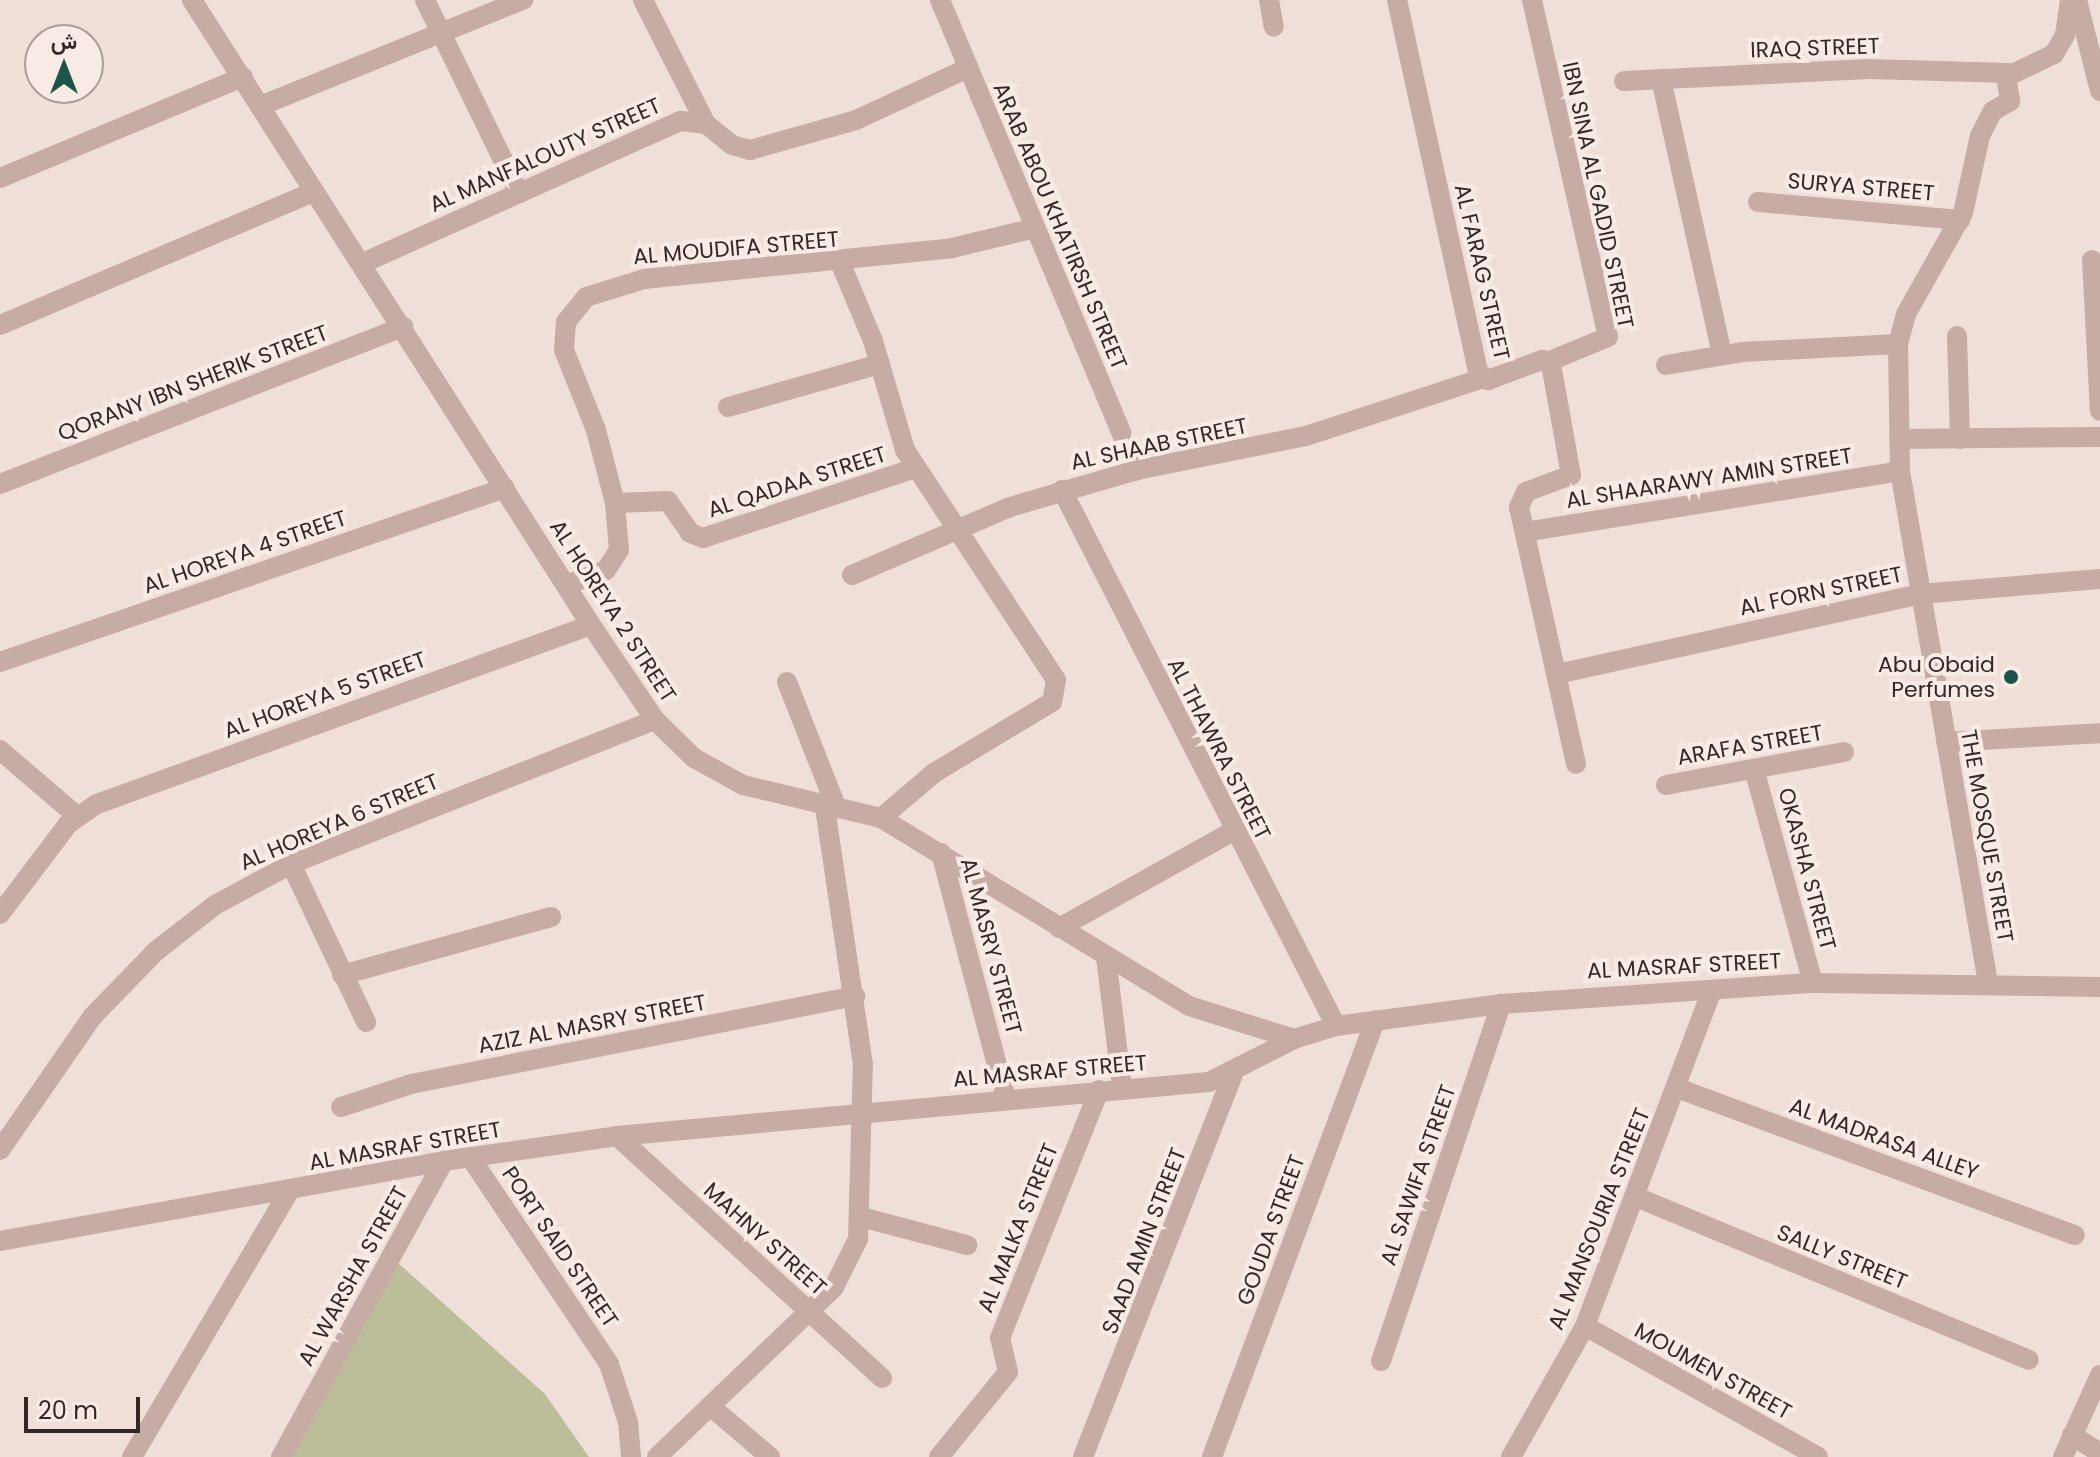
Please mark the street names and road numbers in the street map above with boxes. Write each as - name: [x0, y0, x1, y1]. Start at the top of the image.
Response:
- street label: IRAQ STREET: [1750, 33, 1880, 63]
- street label: IBN SINA AL GADID STREET: [1557, 59, 1639, 331]
- street label: ARAB ABOU KHATIRSH STREET: [987, 78, 1133, 374]
- street label: AL MANFALOUTY STREET: [425, 92, 665, 218]
- street label: SURYA STREET: [1786, 167, 1936, 207]
- street label: AL FARAG STREET: [1449, 181, 1515, 363]
- street label: AL MOUDIFA STREET: [632, 226, 840, 270]
- street label: QORANY IBN SHERIK STREET: [54, 319, 332, 447]
- street label: AL SHAAB STREET: [1068, 412, 1250, 476]
- street label: AL QADAA STREET: [704, 441, 890, 523]
- street label: AL SHAARAWY AMIN STREET: [1564, 442, 1854, 514]
- street label: AL HOREYA 4 STREET: [140, 505, 350, 599]
- street label: AL HOREYA 2 STREET: [544, 515, 682, 707]
- street label: AL FORN STREET: [1737, 561, 1905, 621]
- street label: AL HOREYA 5 STREET: [220, 646, 430, 744]
- street label: AL THAWRA STREET: [1162, 654, 1276, 844]
- street label: ARAFA STREET: [1675, 719, 1825, 771]
- street label: THE MOSQUE STREET: [1955, 728, 2019, 944]
- street label: AL HOREYA 6 STREET: [236, 768, 442, 876]
- street label: OKASHA STREET: [1773, 785, 1841, 953]
- street label: AL MASRY STREET: [955, 855, 1027, 1037]
- street label: AL MASRAF STREET: [1586, 948, 1782, 984]
- street label: AZIZ AL MASRY STREET: [476, 989, 708, 1059]
- street label: AL MASRAF STREET: [952, 1049, 1148, 1093]
- street label: AL SAWIFA STREET: [1375, 1081, 1461, 1269]
- street label: AL MADRASA ALLEY: [1786, 1093, 1982, 1185]
- street label: AL MANSOURIA STREET: [1542, 1104, 1656, 1334]
- street label: AL MASRAF STREET: [307, 1116, 503, 1176]
- street label: AL MALKA STREET: [972, 1140, 1064, 1316]
- street label: SAAD AMIN STREET: [1096, 1144, 1192, 1338]
- street label: GOUDA STREET: [1232, 1151, 1310, 1309]
- street label: PORT SAID STREET: [496, 1162, 624, 1332]
- street label: MAHNY STREET: [698, 1177, 832, 1301]
- street label: AL WARSHA STREET: [293, 1182, 413, 1370]
- street label: SALLY STREET: [1773, 1219, 1911, 1295]
- street label: MOUMEN STREET: [1630, 1317, 1796, 1425]

